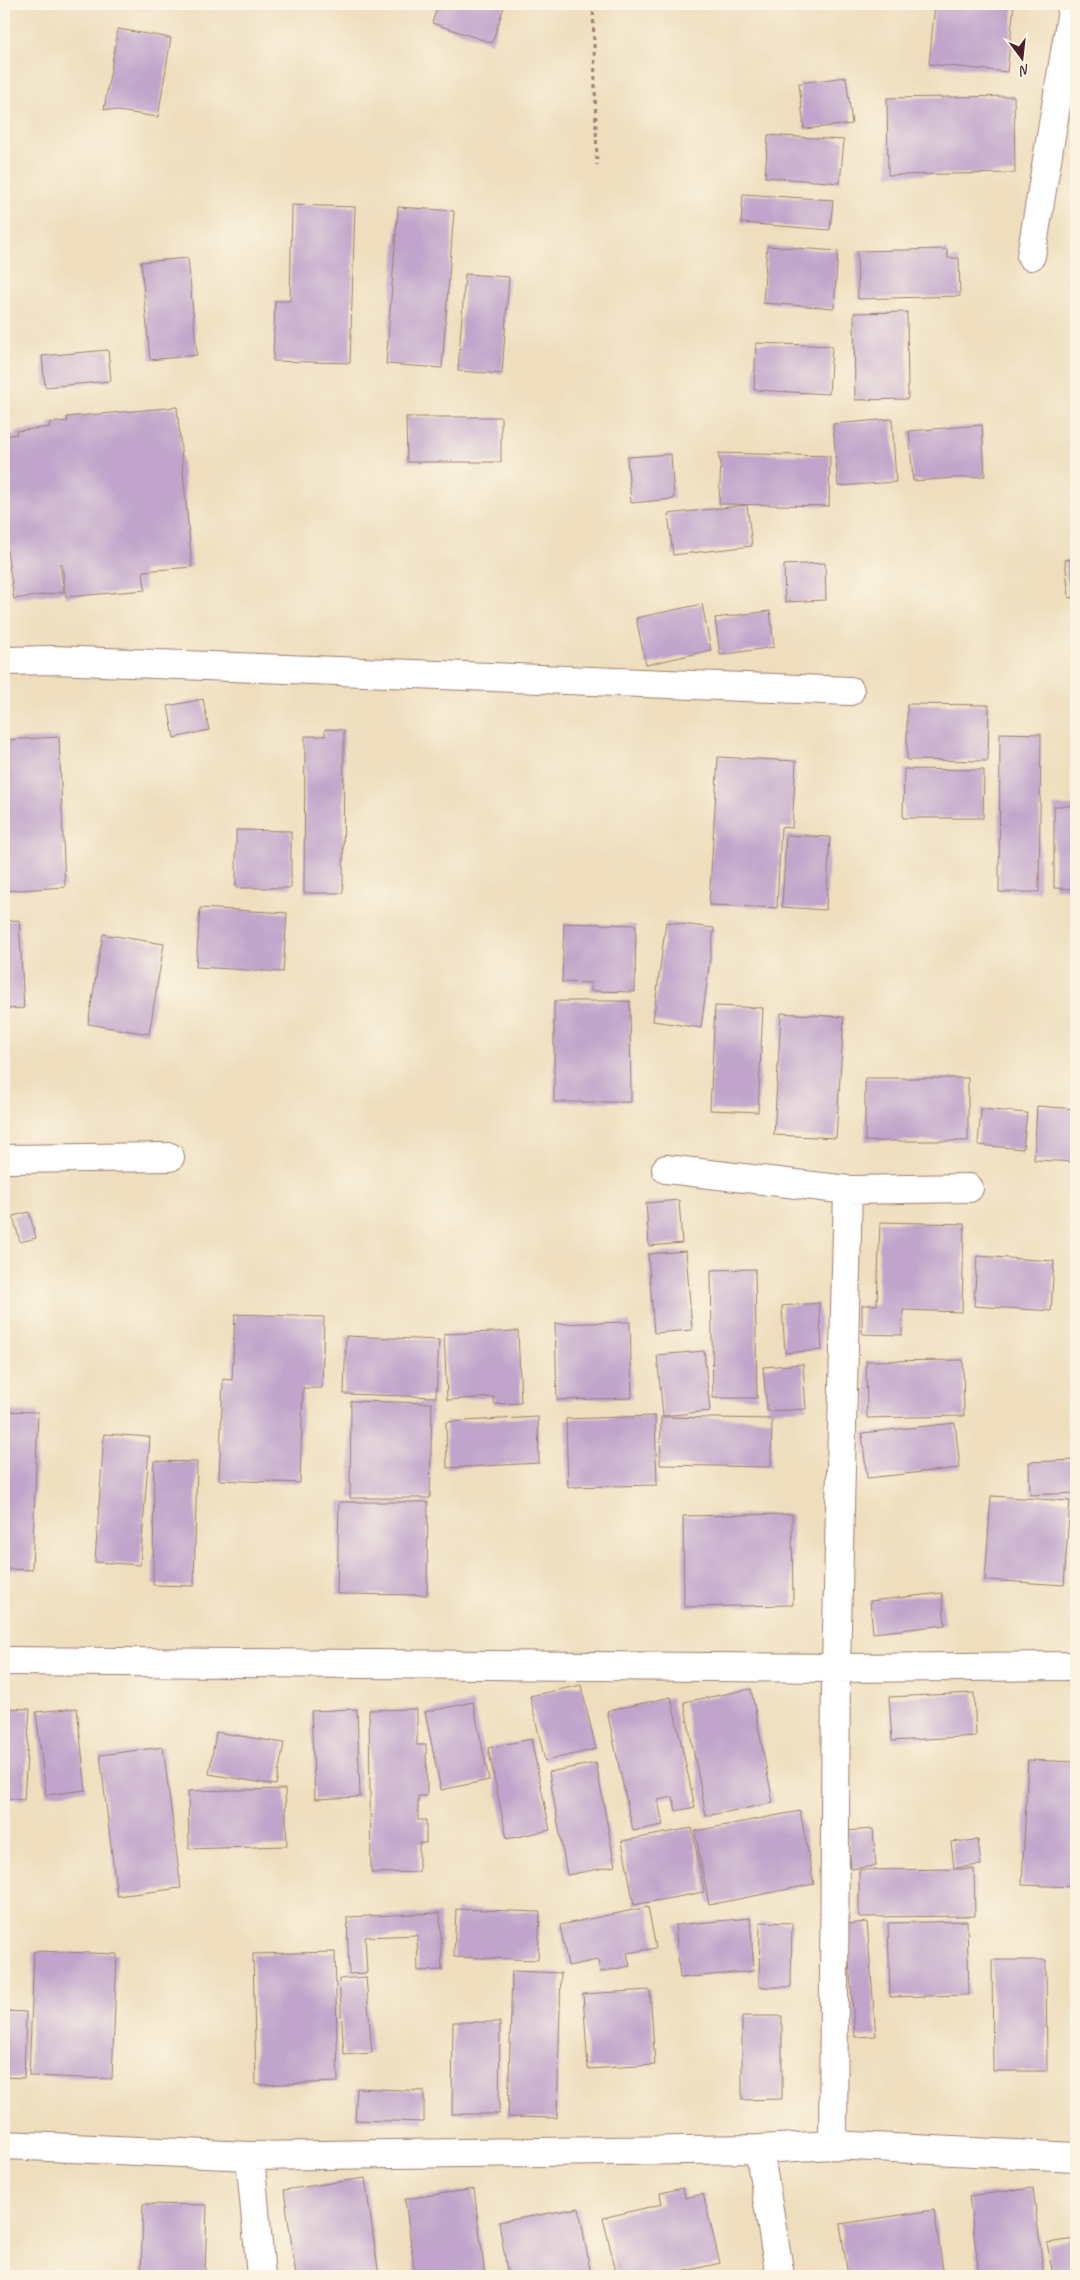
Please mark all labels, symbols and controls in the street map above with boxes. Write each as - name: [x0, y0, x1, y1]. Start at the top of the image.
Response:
- north arrow: [998, 32, 1048, 82]
- text: N: [1017, 61, 1032, 80]

